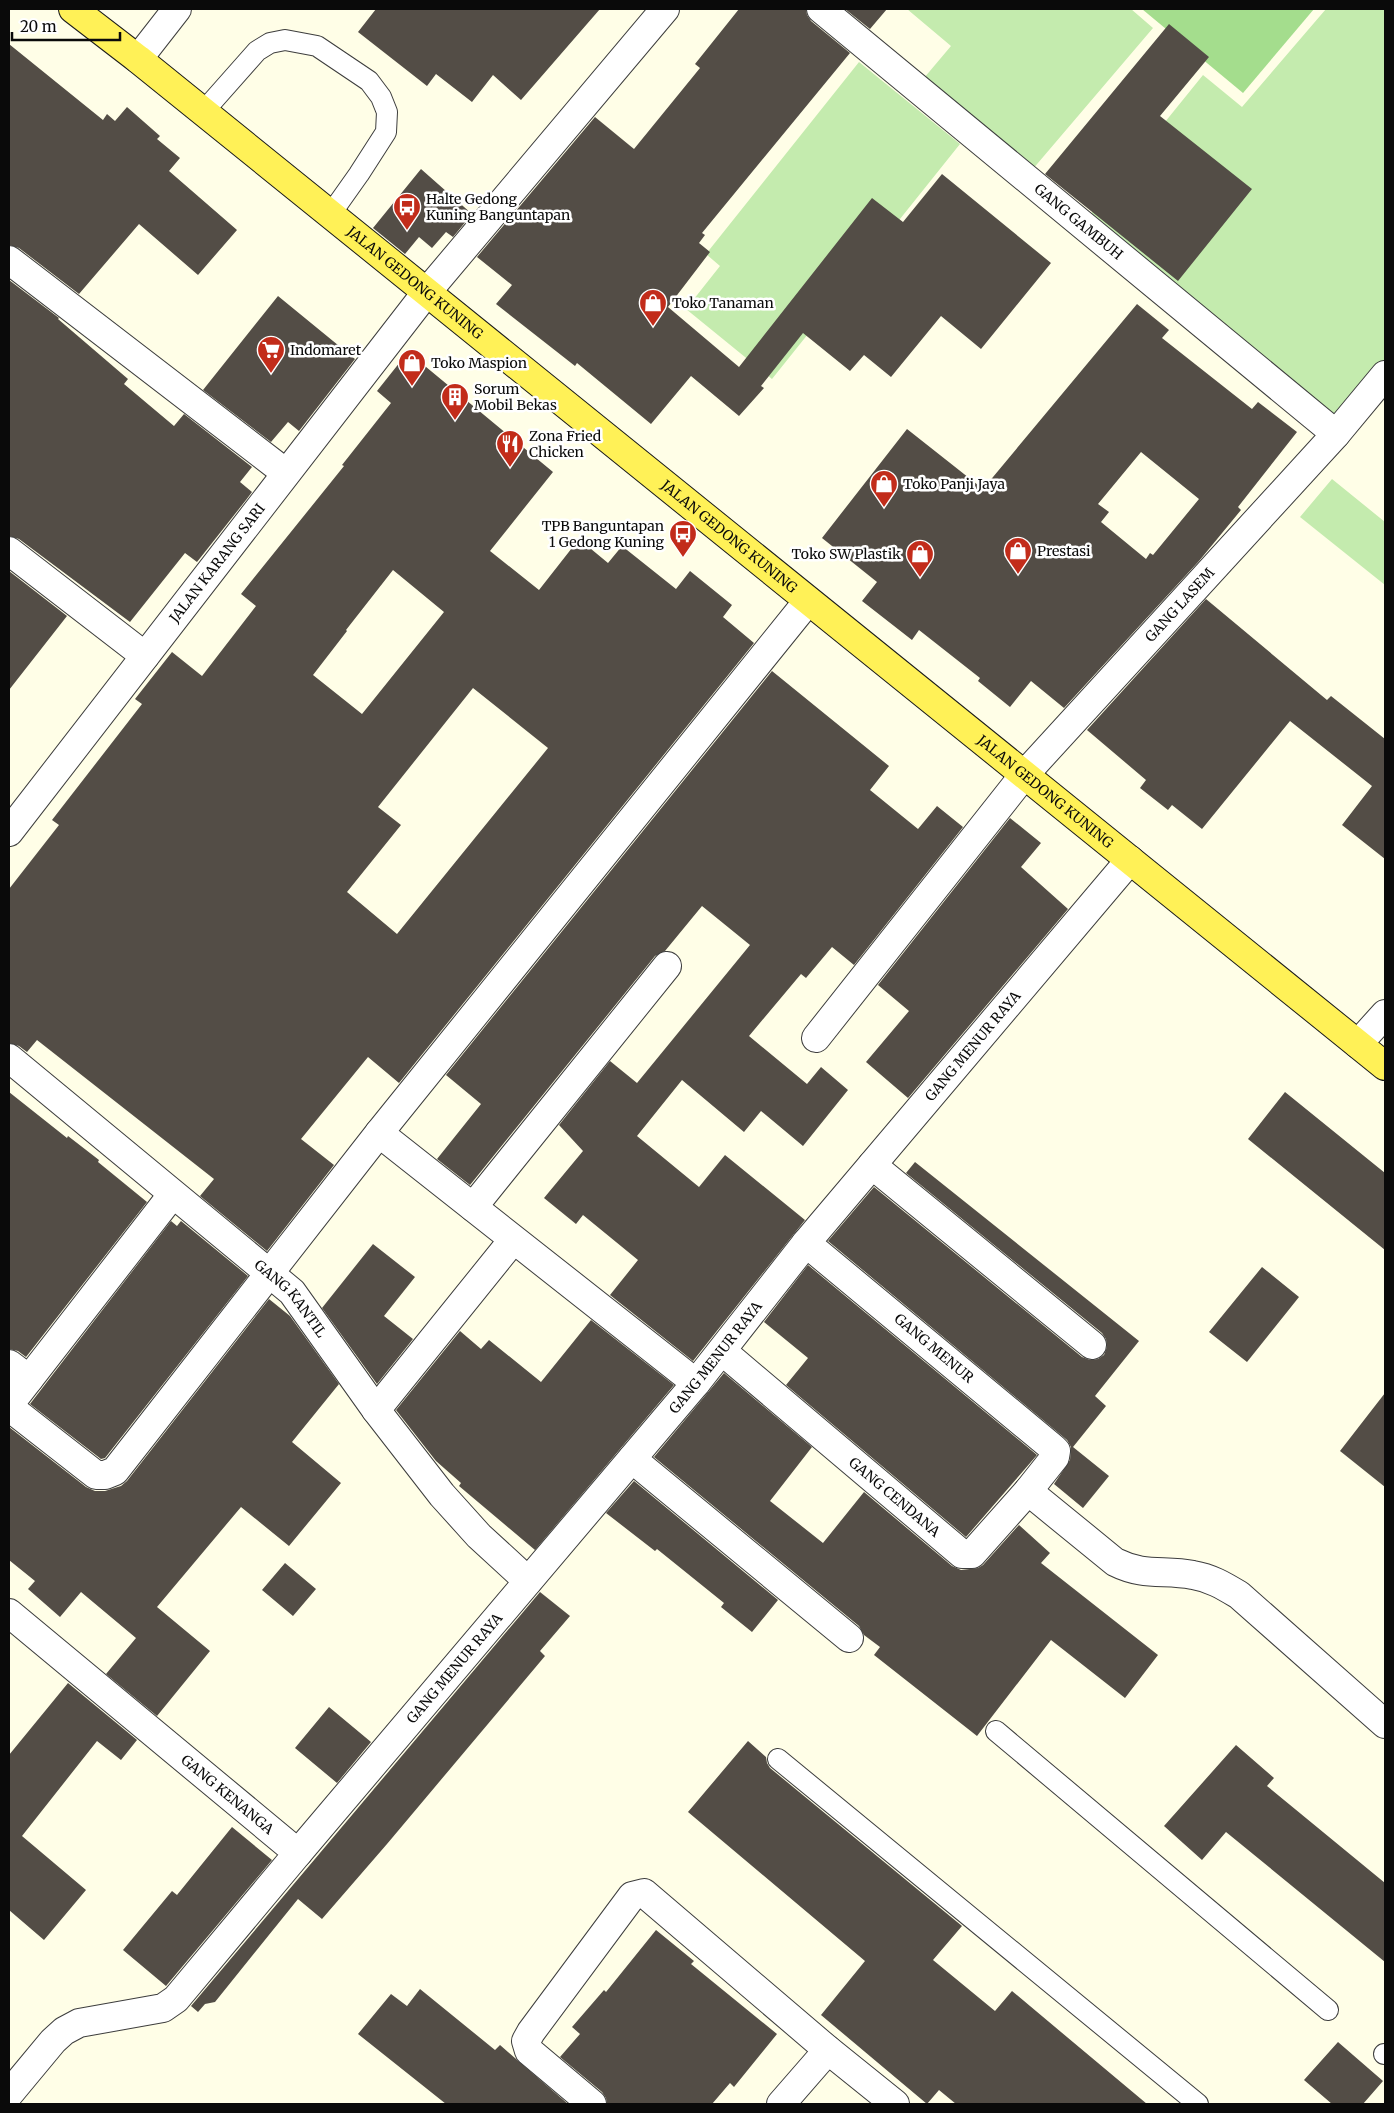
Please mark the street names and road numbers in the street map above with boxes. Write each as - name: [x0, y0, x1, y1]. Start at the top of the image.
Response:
- street label: GANG GAMBUH: [1031, 180, 1127, 263]
- street label: JALAN GEDONG KUNING: [343, 222, 487, 343]
- street label: JALAN GEDONG KUNING: [657, 476, 801, 597]
- street label: JALAN KARANG SARI: [165, 500, 269, 627]
- street label: GANG LASEM: [1141, 564, 1218, 646]
- street label: JALAN GEDONG KUNING: [973, 731, 1117, 852]
- street label: GANG MENUR RAYA: [921, 987, 1024, 1105]
- street label: GANG KANTIL: [251, 1256, 331, 1341]
- street label: GANG MENUR RAYA: [665, 1297, 766, 1417]
- street label: GANG MENUR: [891, 1310, 978, 1387]
- street label: GANG CENDANA: [845, 1453, 944, 1541]
- street label: GANG MENUR RAYA: [403, 1609, 506, 1727]
- street label: GANG KENANGA: [178, 1751, 278, 1838]

